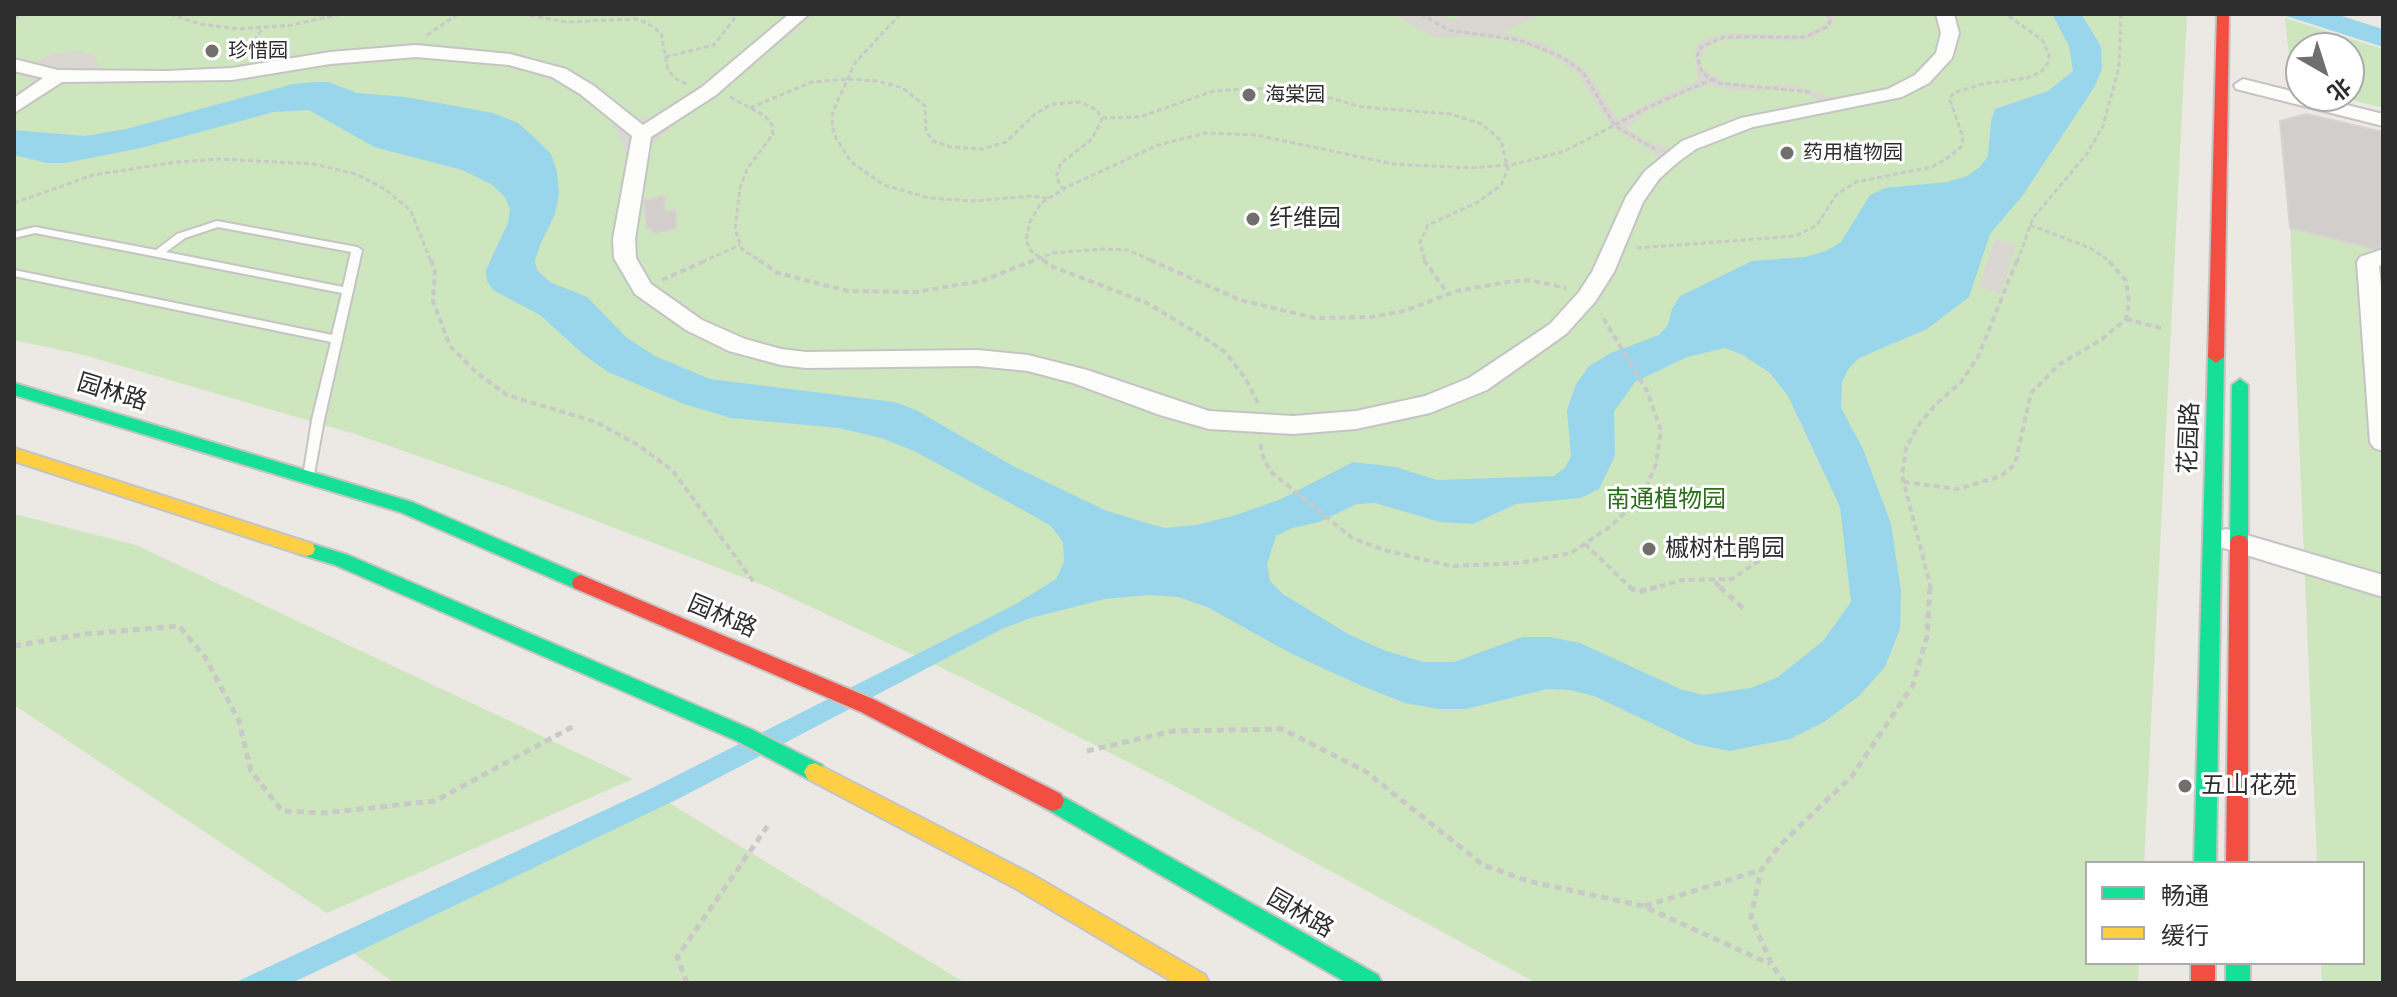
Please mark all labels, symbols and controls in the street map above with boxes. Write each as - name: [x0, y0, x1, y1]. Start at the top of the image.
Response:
- north arrow: [2285, 32, 2365, 112]
- place label: 珍惜园: [228, 39, 288, 63]
- marker: 珍惜园: [203, 42, 221, 60]
- text: 北: [2323, 73, 2356, 106]
- place label: 海棠园: [1265, 83, 1325, 107]
- marker: 海棠园: [1240, 86, 1258, 104]
- place label: 药用植物园: [1803, 141, 1903, 165]
- marker: 药用植物园: [1778, 144, 1796, 162]
- place label: 纤维园: [1269, 205, 1341, 233]
- marker: 纤维园: [1244, 210, 1262, 228]
- street label: 园林路: [73, 369, 151, 417]
- street label: 花园路: [2174, 402, 2206, 474]
- park label: 南通植物园: [1606, 486, 1726, 514]
- place label: 槭树杜鹃园: [1665, 535, 1785, 563]
- marker: 槭树杜鹃园: [1640, 540, 1658, 558]
- street label: 园林路: [683, 590, 761, 644]
- place label: 五山花苑: [2201, 772, 2297, 800]
- marker: 五山花苑: [2176, 777, 2194, 795]
- legend: [2085, 861, 2365, 965]
- text: 畅通: [2161, 882, 2209, 909]
- street label: 园林路: [1262, 884, 1338, 944]
- text: 缓行: [2161, 922, 2209, 949]

